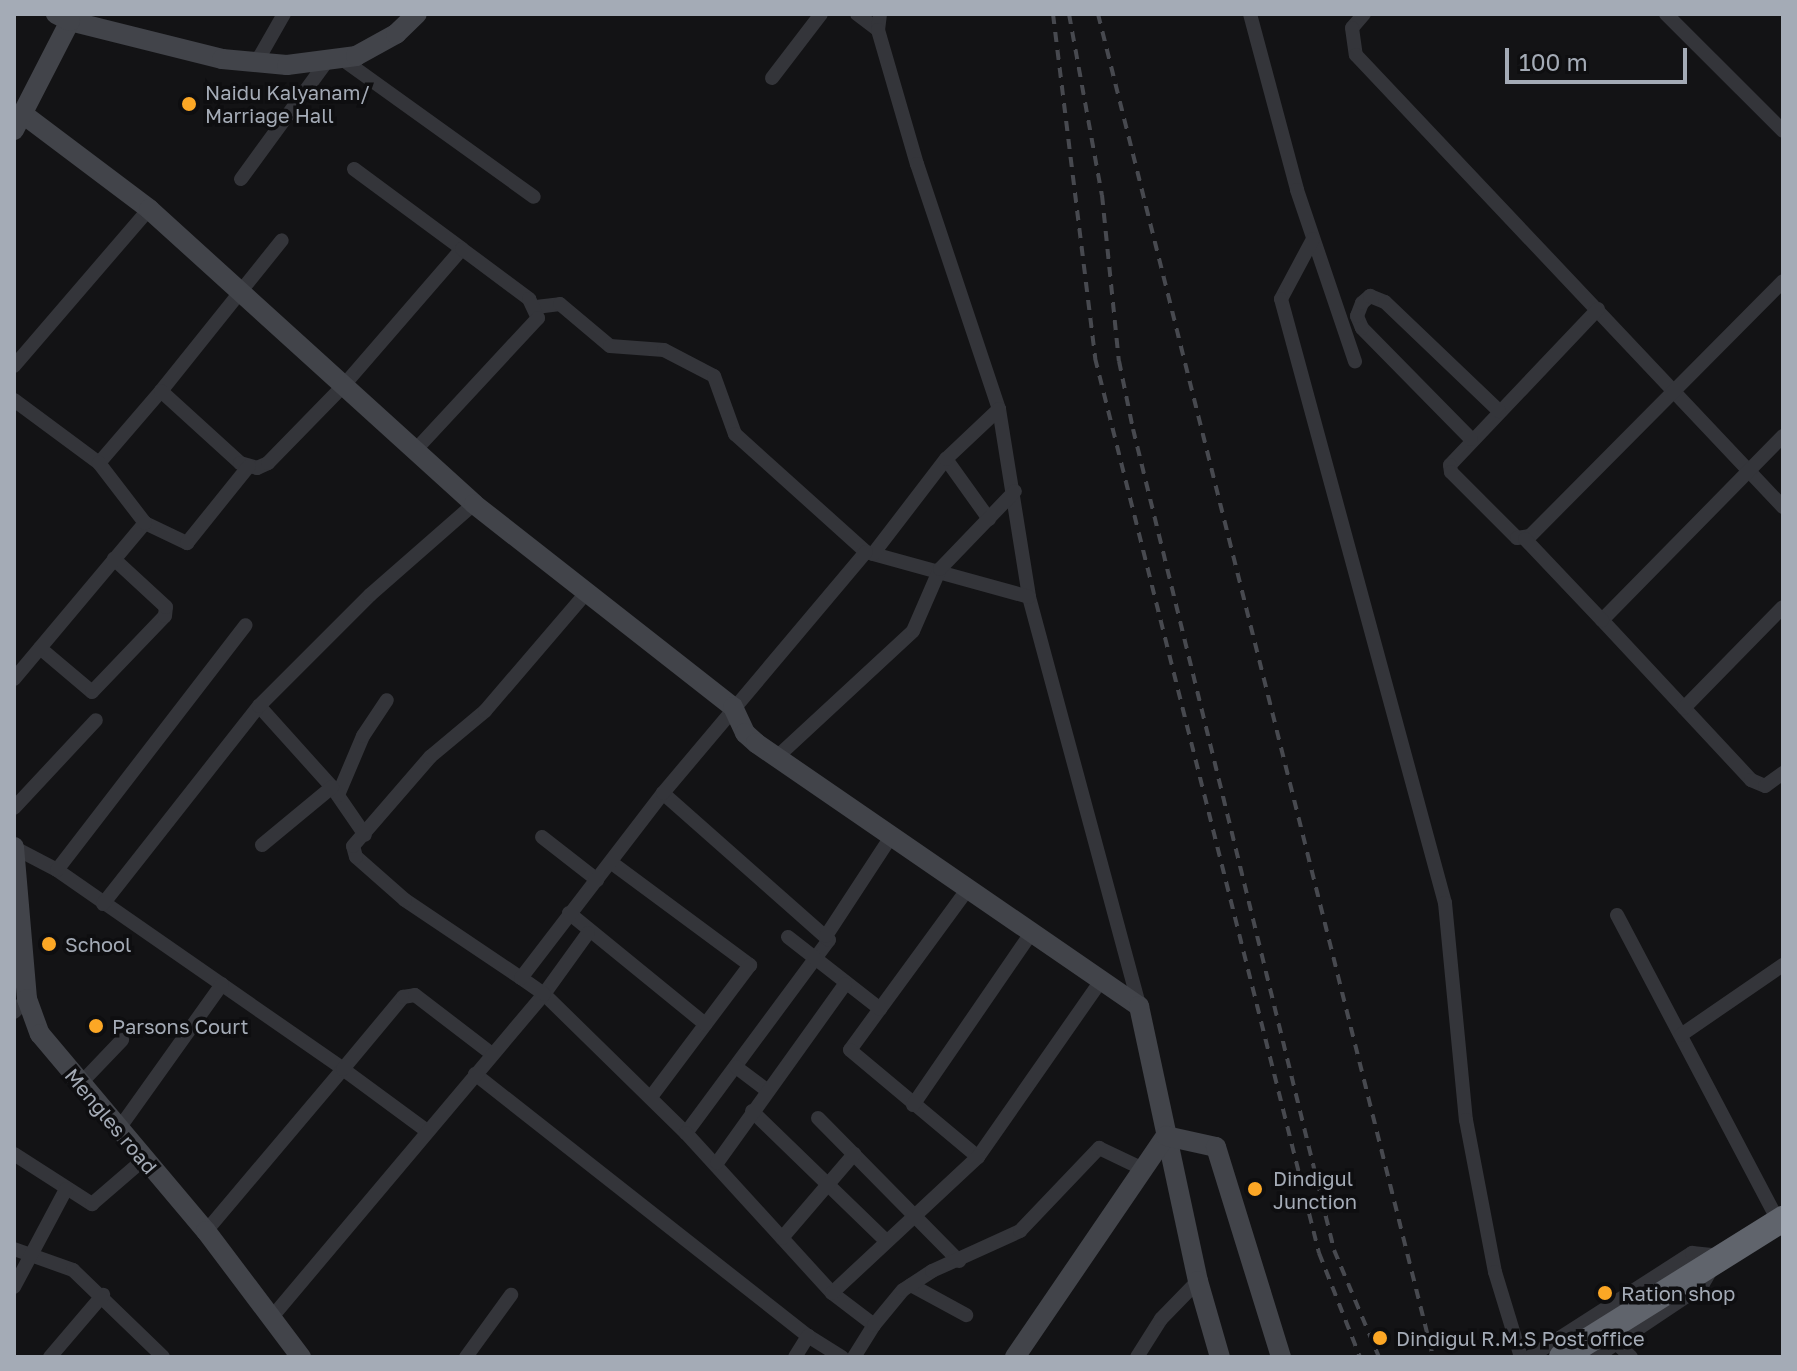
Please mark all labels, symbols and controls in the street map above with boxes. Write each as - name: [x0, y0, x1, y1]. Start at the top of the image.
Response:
- scale bar: [1509, 32, 1691, 82]
- text: 100 m: [1519, 47, 1588, 76]
- place label: Naidu Kalyanam/ Marriage Hall: [205, 80, 370, 127]
- marker: Naidu Kalyanam/ Marriage Hall: [180, 95, 198, 113]
- place label: School: [65, 932, 131, 956]
- marker: School: [40, 935, 58, 953]
- place label: Parsons Court: [112, 1014, 248, 1038]
- marker: Parsons Court: [87, 1017, 105, 1035]
- street label: Mengles road: [60, 1063, 162, 1179]
- place label: Dindigul Junction: [1273, 1166, 1357, 1213]
- marker: Dindigul Junction: [1244, 1178, 1266, 1200]
- place label: Ration shop: [1621, 1281, 1735, 1305]
- marker: Ration shop: [1596, 1284, 1614, 1302]
- place label: Dindigul R.M.S Post office: [1396, 1326, 1644, 1350]
- marker: Dindigul R.M.S Post office: [1371, 1329, 1389, 1347]

